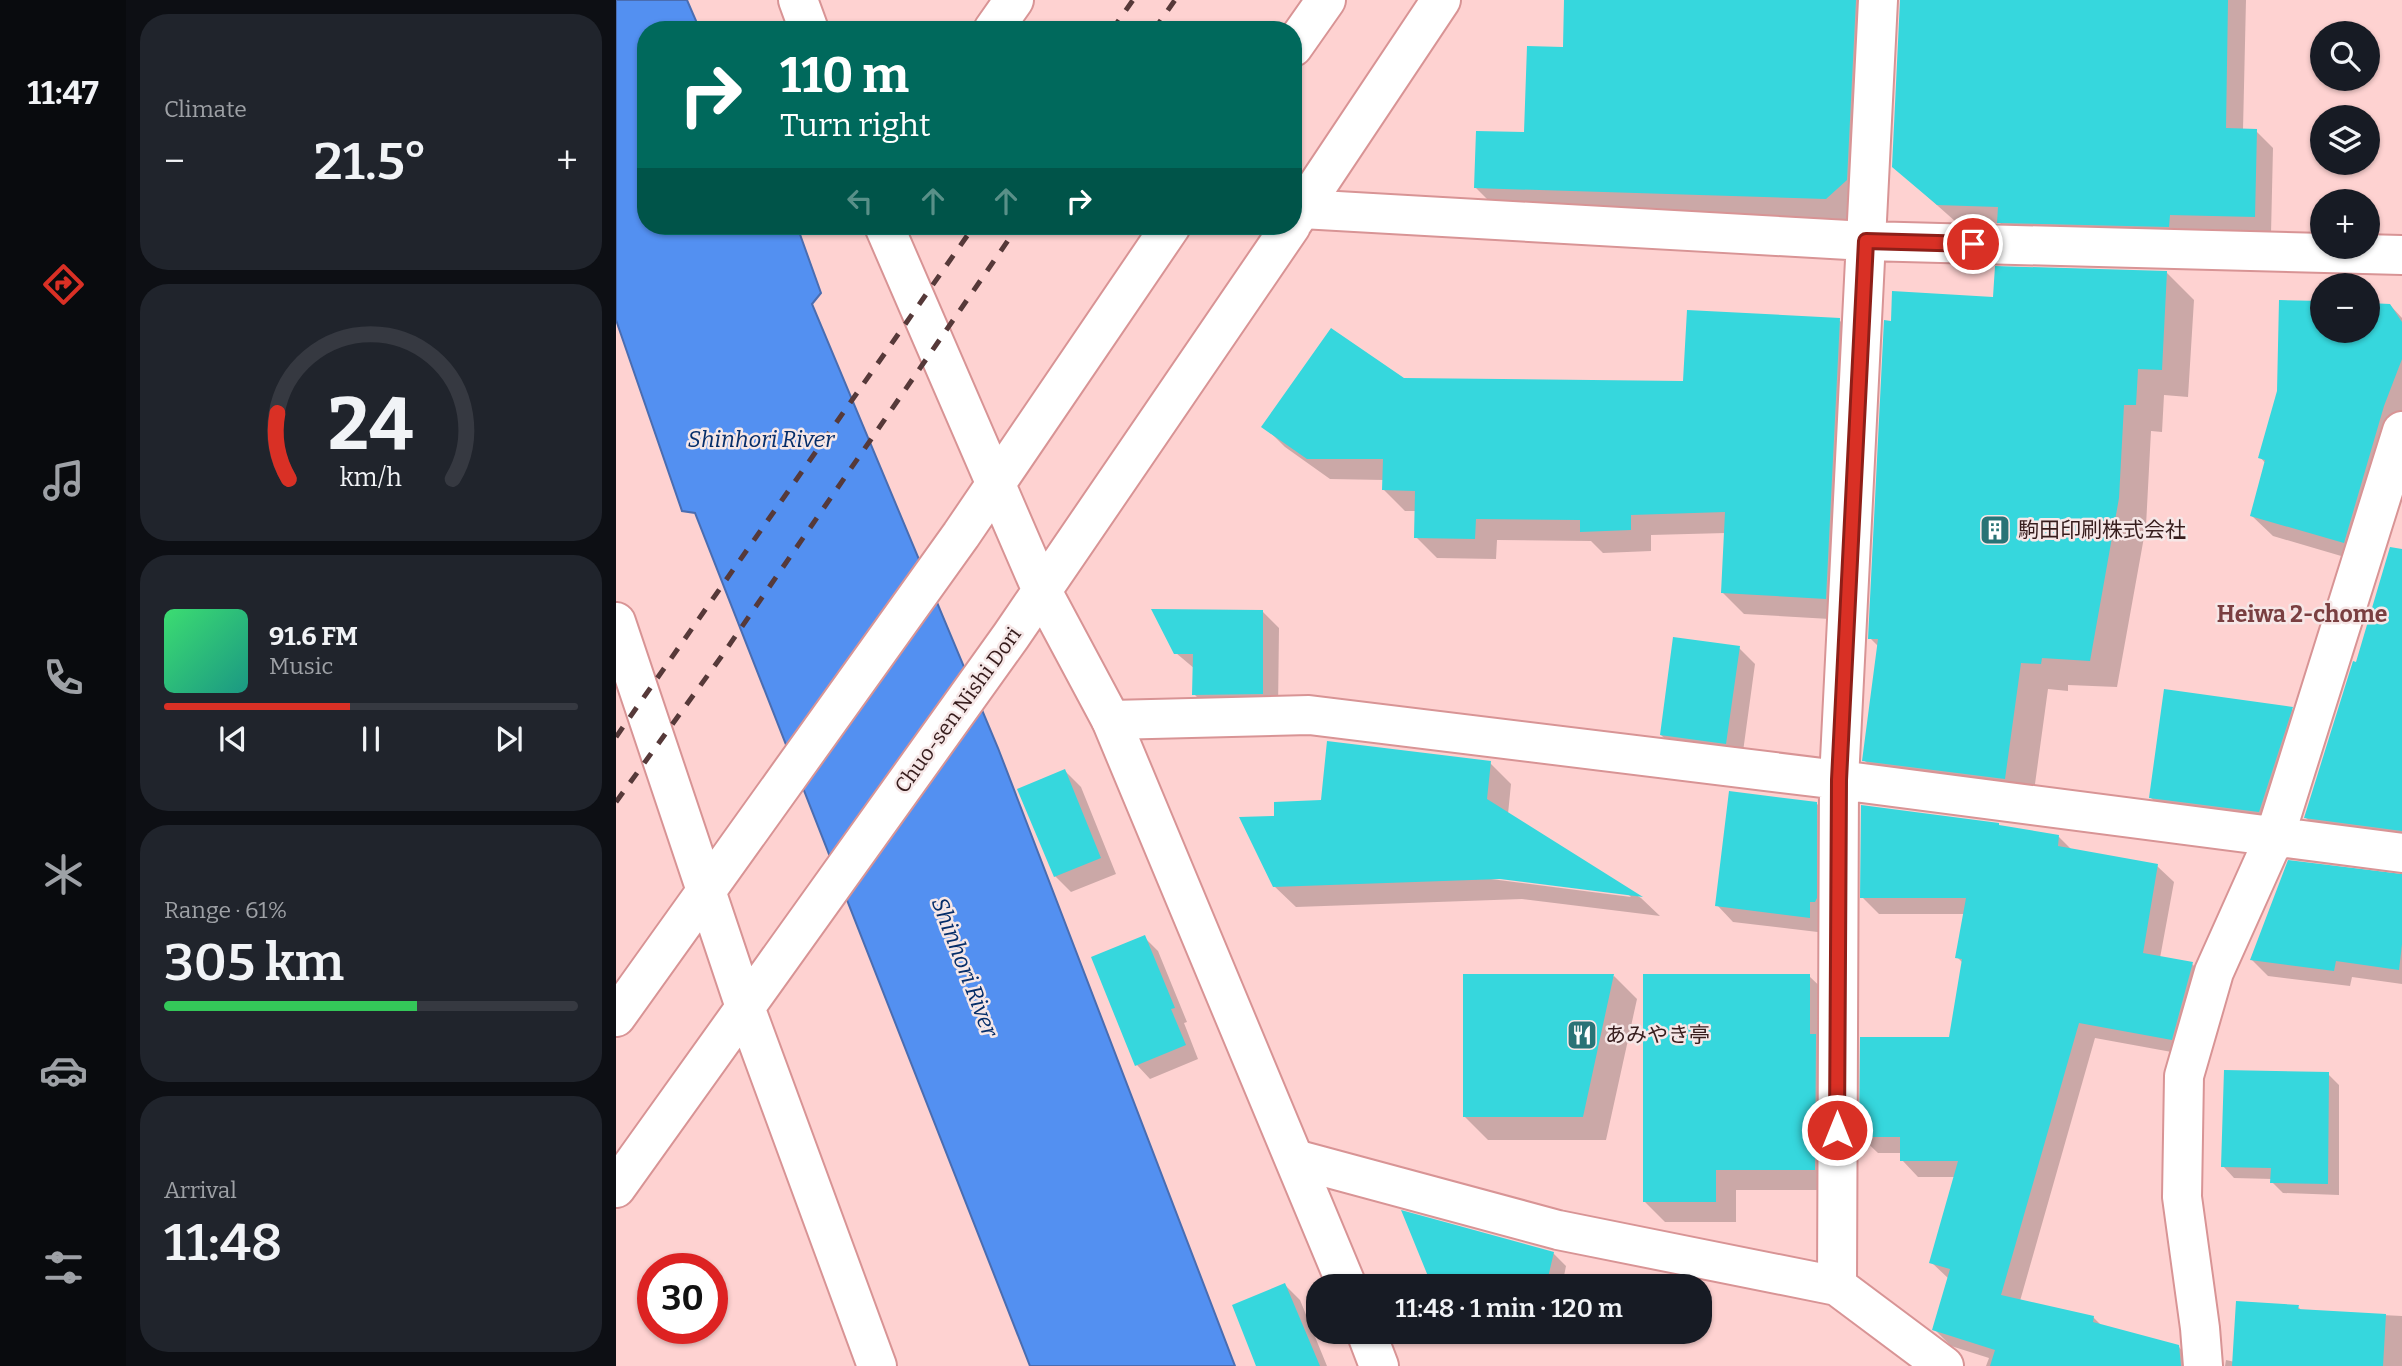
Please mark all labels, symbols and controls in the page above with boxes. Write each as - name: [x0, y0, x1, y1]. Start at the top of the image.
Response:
- map controls: [2310, 21, 2380, 343]
- button: search: [2310, 21, 2380, 91]
- text: 110 m: [780, 46, 909, 105]
- icon: right: [665, 49, 756, 140]
- text: 11:47: [27, 74, 99, 112]
- text: Climate: [164, 95, 247, 123]
- button: layers: [2310, 105, 2380, 175]
- text: Turn right: [780, 106, 931, 144]
- text: 21.5°: [314, 130, 427, 193]
- text: −: [164, 138, 185, 184]
- text: +: [556, 138, 578, 184]
- icon: left: [841, 182, 879, 220]
- icon: ahead: [914, 182, 952, 220]
- icon: ahead: [987, 182, 1025, 220]
- icon: right: [1060, 182, 1098, 220]
- button: +: [2310, 189, 2380, 259]
- pin: [1943, 214, 2003, 274]
- icon: arrive: [1954, 225, 1992, 263]
- icon: directions: [39, 260, 88, 309]
- button: −: [2310, 273, 2380, 343]
- text: 24: [328, 381, 414, 468]
- water label: Shinhori River: [688, 425, 836, 453]
- icon: music: [39, 456, 88, 505]
- text: km/h: [340, 462, 402, 492]
- building icon: 駒田印刷株式会社: [1978, 513, 2012, 547]
- place label: 駒田印刷株式会社: [2018, 517, 2186, 543]
- district label: Heiwa 2-chome: [2217, 600, 2387, 628]
- text: 91.6 FM: [269, 621, 358, 652]
- street label: Chuo-sen Nishi Dori: [889, 622, 1027, 798]
- text: Music: [269, 652, 333, 680]
- icon: phone: [39, 653, 88, 702]
- icon: previous: [214, 720, 252, 758]
- icon: pause: [352, 720, 390, 758]
- icon: next: [490, 720, 528, 758]
- icon: climate: [39, 850, 88, 899]
- water label: Shinhori River: [926, 893, 1005, 1042]
- text: Range · 61%: [164, 896, 287, 924]
- text: 305 km: [164, 931, 344, 994]
- restaurant icon: あみやき亭: [1565, 1018, 1599, 1052]
- place label: あみやき亭: [1605, 1022, 1710, 1048]
- icon: car: [39, 1046, 88, 1095]
- position arrow: [1800, 1093, 1874, 1167]
- text: Arrival: [164, 1176, 237, 1204]
- text: 11:48: [164, 1211, 282, 1274]
- icon: filters: [39, 1243, 88, 1292]
- speed limit sign: 30: [637, 1253, 728, 1344]
- text: 11:48 · 1 min · 120 m: [1395, 1293, 1623, 1324]

